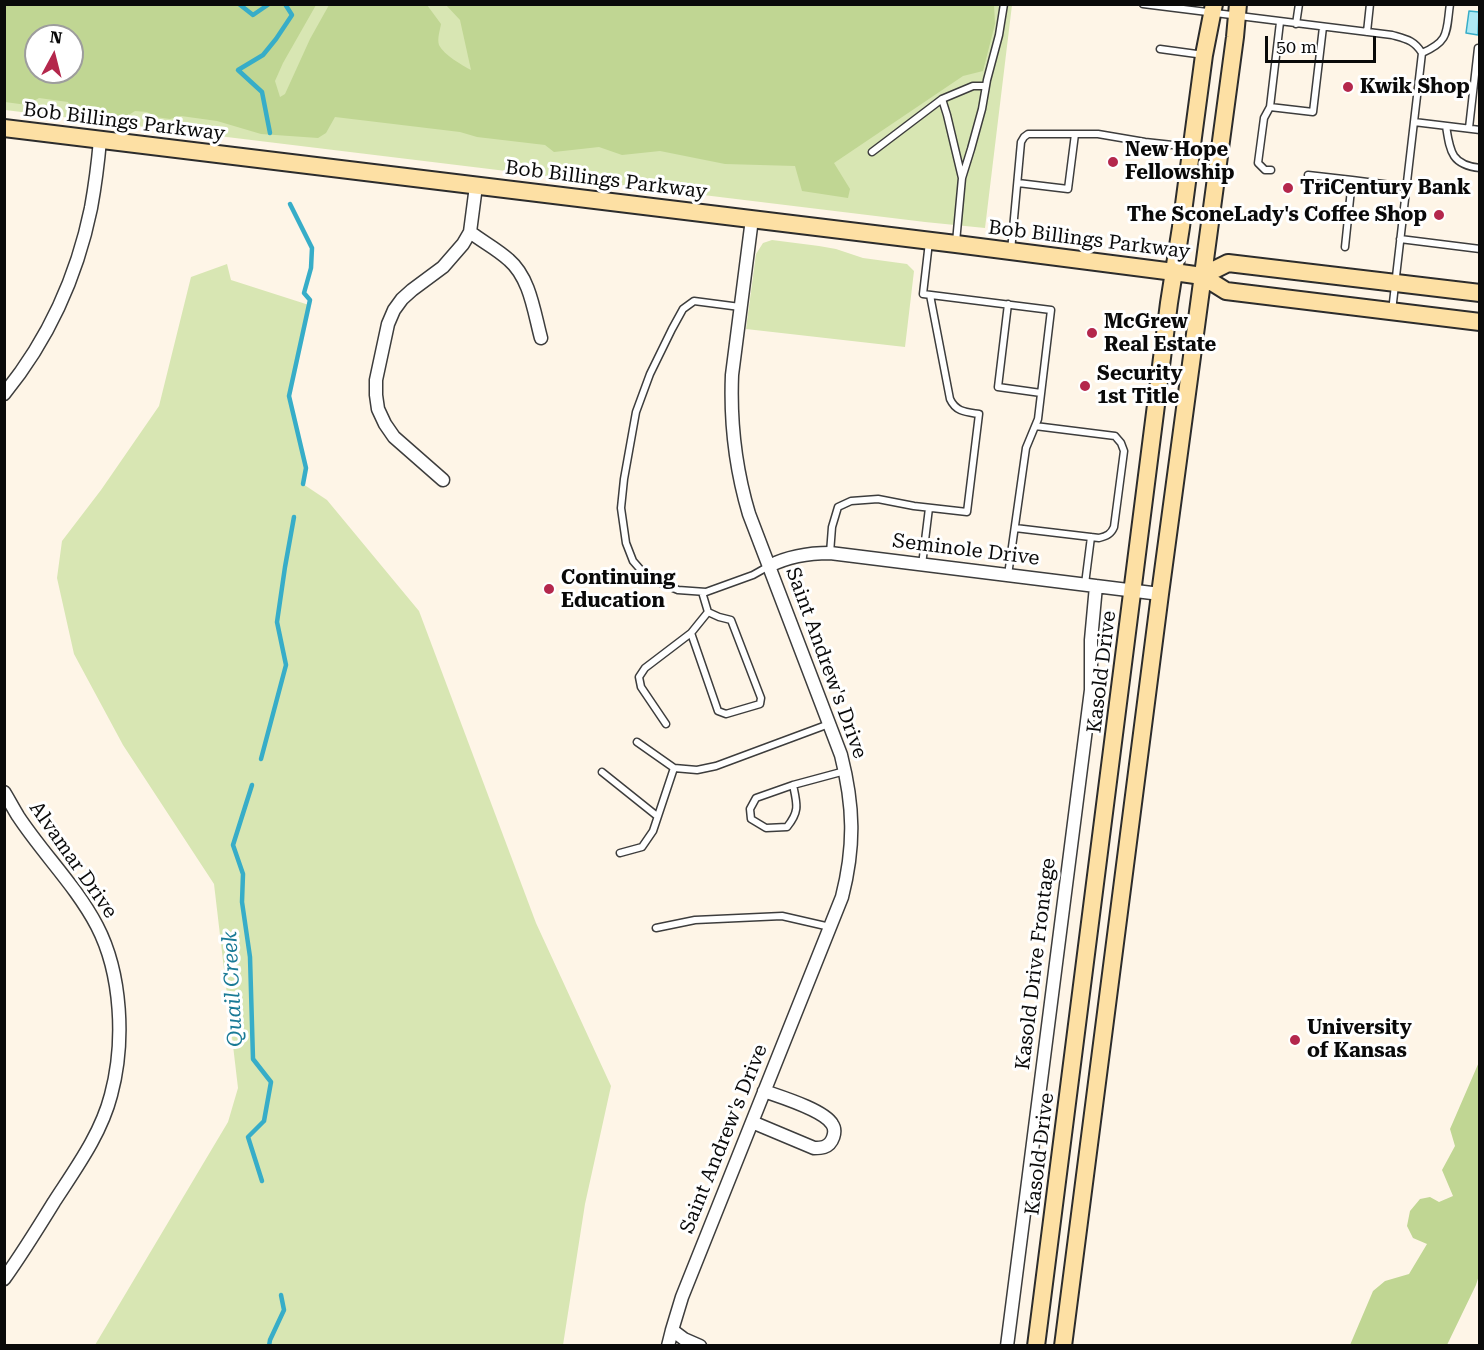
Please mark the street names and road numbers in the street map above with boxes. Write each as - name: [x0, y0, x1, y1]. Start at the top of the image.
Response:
- street label: Bob Billings Parkway: [22, 98, 226, 146]
- street label: Bob Billings Parkway: [504, 156, 708, 204]
- street label: Bob Billings Parkway: [987, 216, 1191, 264]
- street label: Seminole Drive: [891, 529, 1041, 571]
- street label: Saint Andrew's Drive: [780, 564, 872, 762]
- street label: Kasold Drive: [1083, 609, 1121, 735]
- street label: Alvamar Drive: [24, 797, 122, 923]
- street label: Kasold Drive Frontage: [1011, 857, 1061, 1071]
- street label: Saint Andrew's Drive: [675, 1041, 773, 1237]
- street label: Kasold Drive: [1021, 1091, 1059, 1217]

